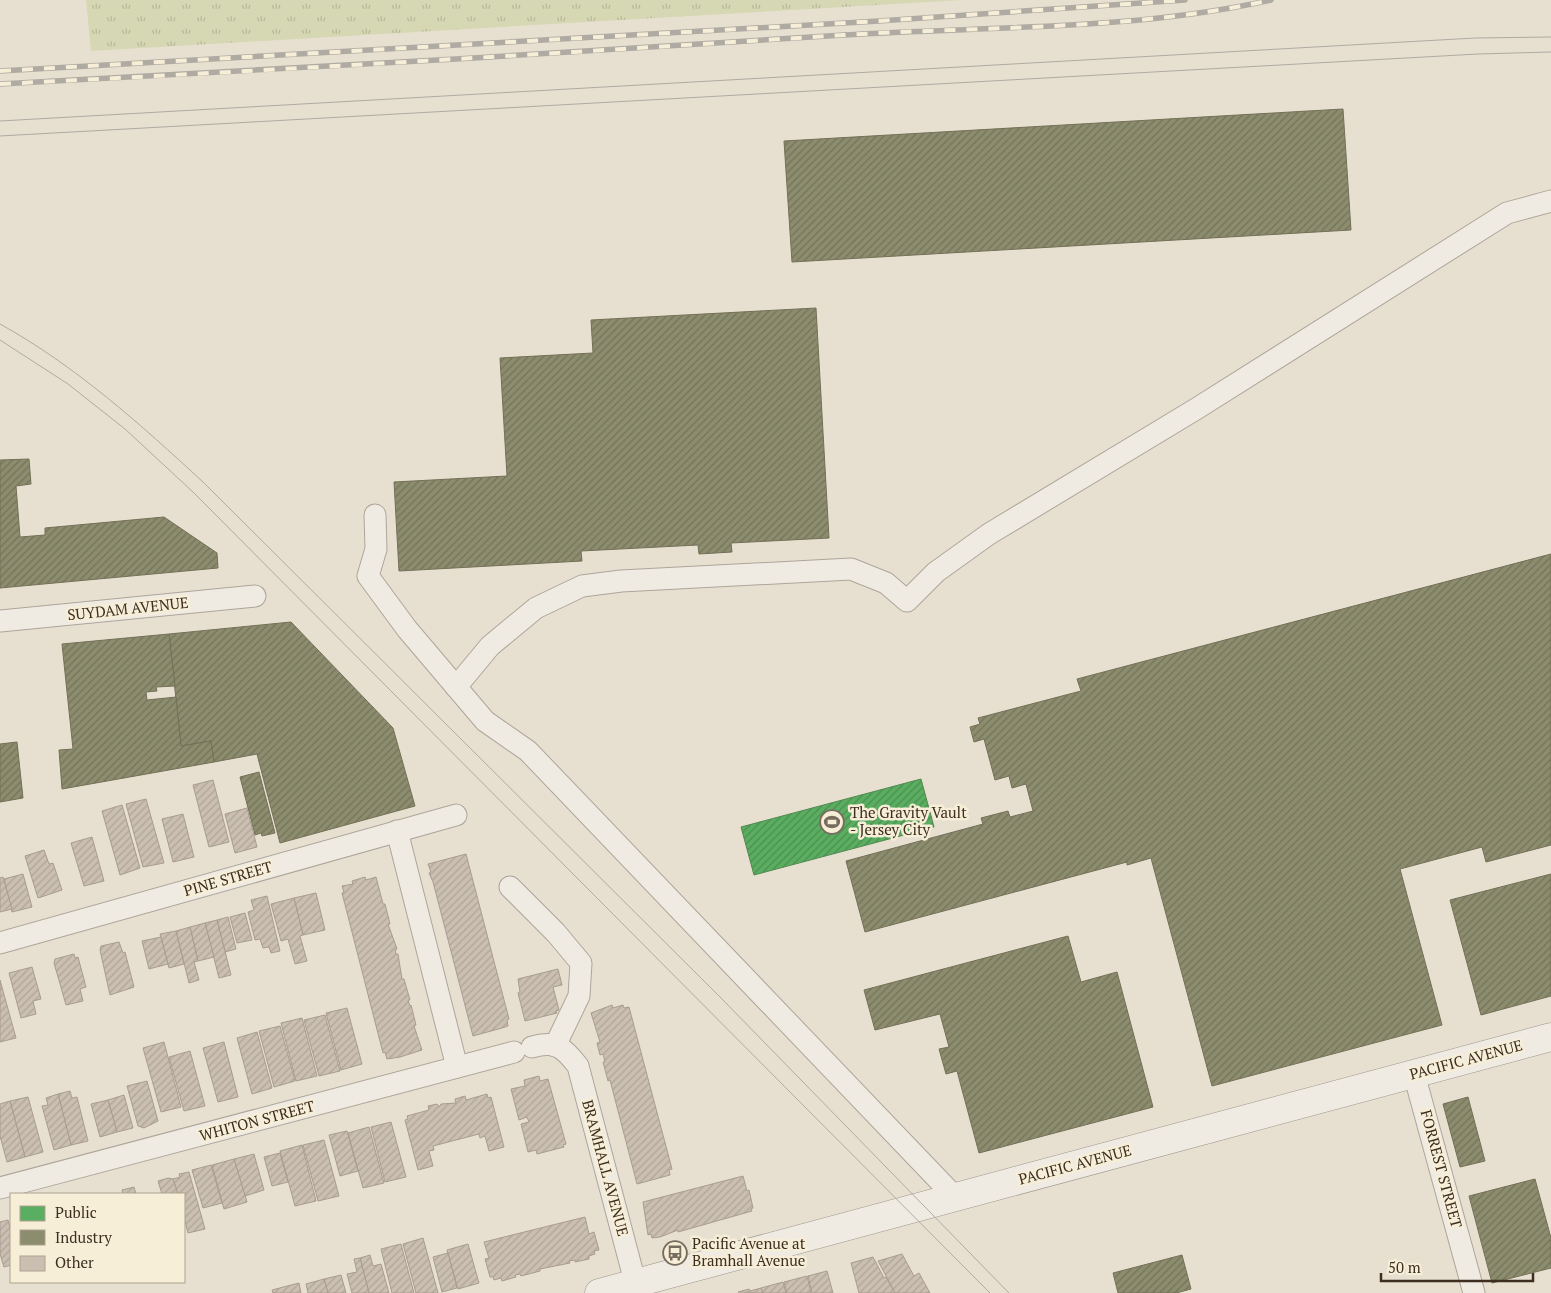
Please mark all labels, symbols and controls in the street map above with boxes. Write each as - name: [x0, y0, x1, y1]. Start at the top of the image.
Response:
- street label: SUYDAM AVENUE: [66, 592, 189, 624]
- place label: The Gravity Vault - Jersey City: [850, 802, 967, 839]
- sports icon: The Gravity Vault - Jersey City: [819, 809, 845, 835]
- street label: PINE STREET: [181, 856, 274, 900]
- street label: PACIFIC AVENUE: [1407, 1034, 1524, 1084]
- street label: WHITON STREET: [197, 1095, 317, 1145]
- street label: BRAMHALL AVENUE: [578, 1097, 634, 1238]
- street label: FORREST STREET: [1417, 1107, 1467, 1230]
- street label: PACIFIC AVENUE: [1016, 1139, 1133, 1189]
- legend: [10, 1193, 185, 1283]
- text: Public: [55, 1202, 97, 1222]
- text: Industry: [55, 1227, 112, 1247]
- place label: Pacific Avenue at Bramhall Avenue: [692, 1233, 806, 1270]
- bus stop icon: Pacific Avenue at Bramhall Avenue: [662, 1240, 688, 1266]
- scale bar: [1381, 1250, 1534, 1282]
- text: Other: [55, 1252, 94, 1272]
- text: 50 m: [1388, 1257, 1421, 1277]

